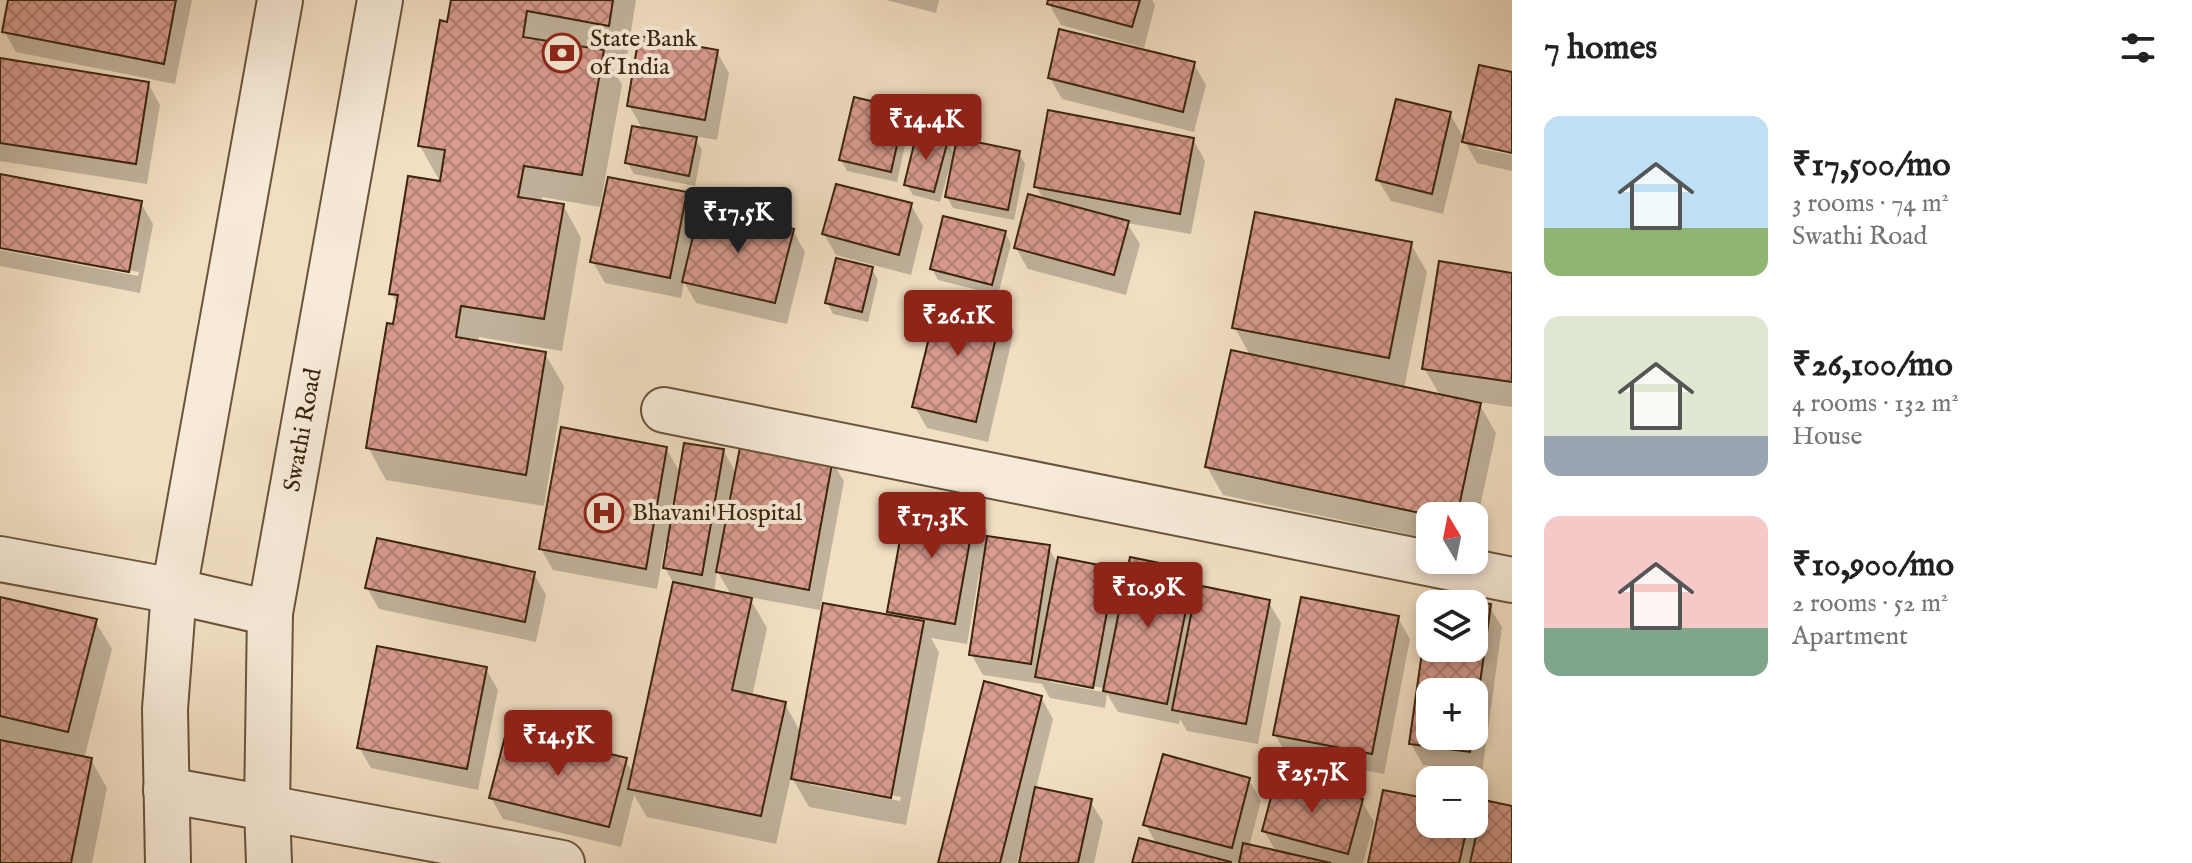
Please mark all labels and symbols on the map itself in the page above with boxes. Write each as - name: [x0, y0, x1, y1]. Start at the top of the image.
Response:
- place label: State Bank of India: [590, 24, 697, 83]
- bank icon: State Bank of India: [541, 32, 583, 74]
- pin: ₹14.4K: [861, 94, 991, 162]
- pin: ₹17.5K: [673, 187, 803, 255]
- pin: ₹26.1K: [893, 290, 1023, 358]
- street label: Swathi Road: [277, 365, 329, 494]
- hospital icon: Bhavani Hospital: [583, 492, 625, 534]
- pin: ₹17.3K: [867, 492, 997, 560]
- place label: Bhavani Hospital: [632, 498, 803, 529]
- north arrow: [1416, 502, 1488, 574]
- pin: ₹10.9K: [1083, 562, 1213, 630]
- pin: ₹14.5K: [493, 710, 623, 778]
- pin: ₹25.7K: [1247, 747, 1377, 815]

